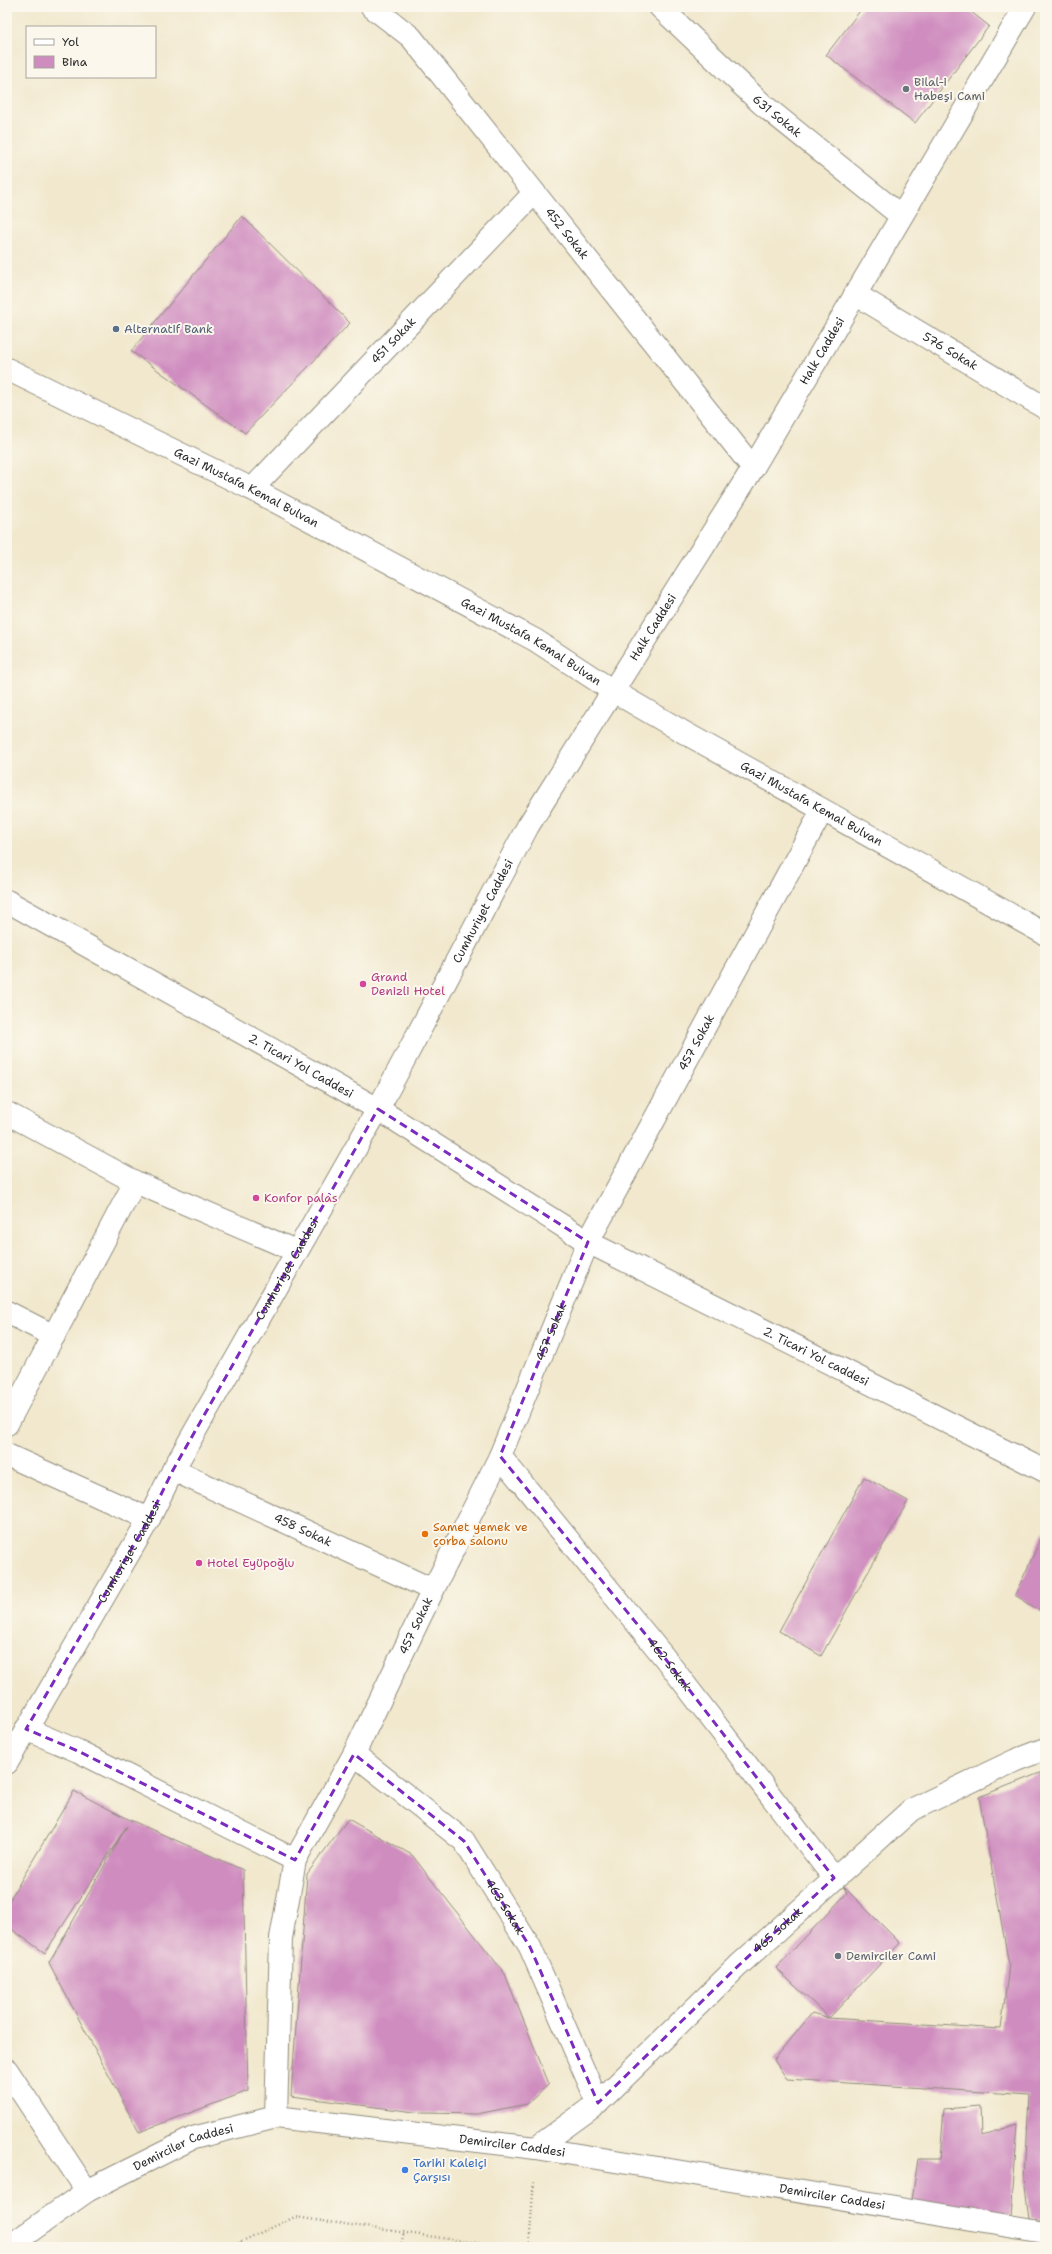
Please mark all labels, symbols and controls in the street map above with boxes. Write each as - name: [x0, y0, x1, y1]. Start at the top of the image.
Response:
- legend: [26, 26, 156, 78]
- text: Yol: [62, 34, 79, 50]
- text: Bina: [62, 54, 88, 70]
- place label: Bilal-i Habeşi Cami: [914, 74, 985, 104]
- marker: Bilal-i Habeşi Cami: [901, 84, 911, 94]
- street label: 631 Sokak: [749, 91, 805, 141]
- street label: 452 Sokak: [541, 204, 592, 263]
- street label: 451 Sokak: [367, 314, 419, 367]
- street label: Halk Caddesi: [796, 314, 848, 388]
- place label: Alternatif Bank: [124, 321, 213, 337]
- marker: Alternatif Bank: [111, 324, 121, 334]
- street label: 576 Sokak: [920, 328, 981, 374]
- street label: Gazi Mustafa Kemal Bulvan: [171, 444, 321, 531]
- street label: Halk Caddesi: [626, 591, 680, 664]
- street label: Gazi Mustafa Kemal Bulvan: [458, 594, 604, 689]
- street label: Gazi Mustafa Kemal Bulvan: [738, 758, 885, 850]
- street label: Cumhuriyet Caddesi: [449, 856, 517, 966]
- place label: Grand Denizli Hotel: [371, 969, 445, 999]
- marker: Grand Denizli Hotel: [358, 979, 368, 989]
- street label: 457 Sokak: [675, 1011, 718, 1073]
- street label: 2. Ticari Yol Caddesi: [246, 1030, 356, 1102]
- place label: Konfor palas: [264, 1190, 338, 1206]
- marker: Konfor palas: [251, 1193, 261, 1203]
- street label: Cumhuriyet Caddesi: [252, 1215, 323, 1323]
- street label: 457 Sokak: [532, 1300, 570, 1363]
- street label: 2. Ticari Yol caddesi: [760, 1323, 872, 1390]
- street label: Cumhuriyet Caddesi: [94, 1498, 165, 1606]
- street label: 458 Sokak: [271, 1510, 335, 1550]
- place label: Samet yemek ve çorba salonu: [433, 1519, 528, 1549]
- marker: Samet yemek ve çorba salonu: [420, 1529, 430, 1539]
- place label: Hotel Eyüpoğlu: [207, 1555, 295, 1571]
- marker: Hotel Eyüpoğlu: [194, 1558, 204, 1568]
- street label: 457 Sokak: [395, 1594, 436, 1657]
- street label: 462 Sokak: [644, 1635, 695, 1694]
- street label: 463 Sokak: [482, 1876, 529, 1938]
- street label: 465 Sokak: [749, 1903, 806, 1957]
- place label: Demirciler Cami: [846, 1948, 936, 1964]
- marker: Demirciler Cami: [833, 1951, 843, 1961]
- street label: Demirciler Caddesi: [130, 2120, 235, 2175]
- street label: Demirciler Caddesi: [458, 2131, 567, 2161]
- place label: Tarihi Kaleiçi Çarşısı: [413, 2155, 487, 2185]
- marker: Tarihi Kaleiçi Çarşısı: [400, 2165, 410, 2175]
- street label: Demirciler Caddesi: [778, 2180, 886, 2214]

